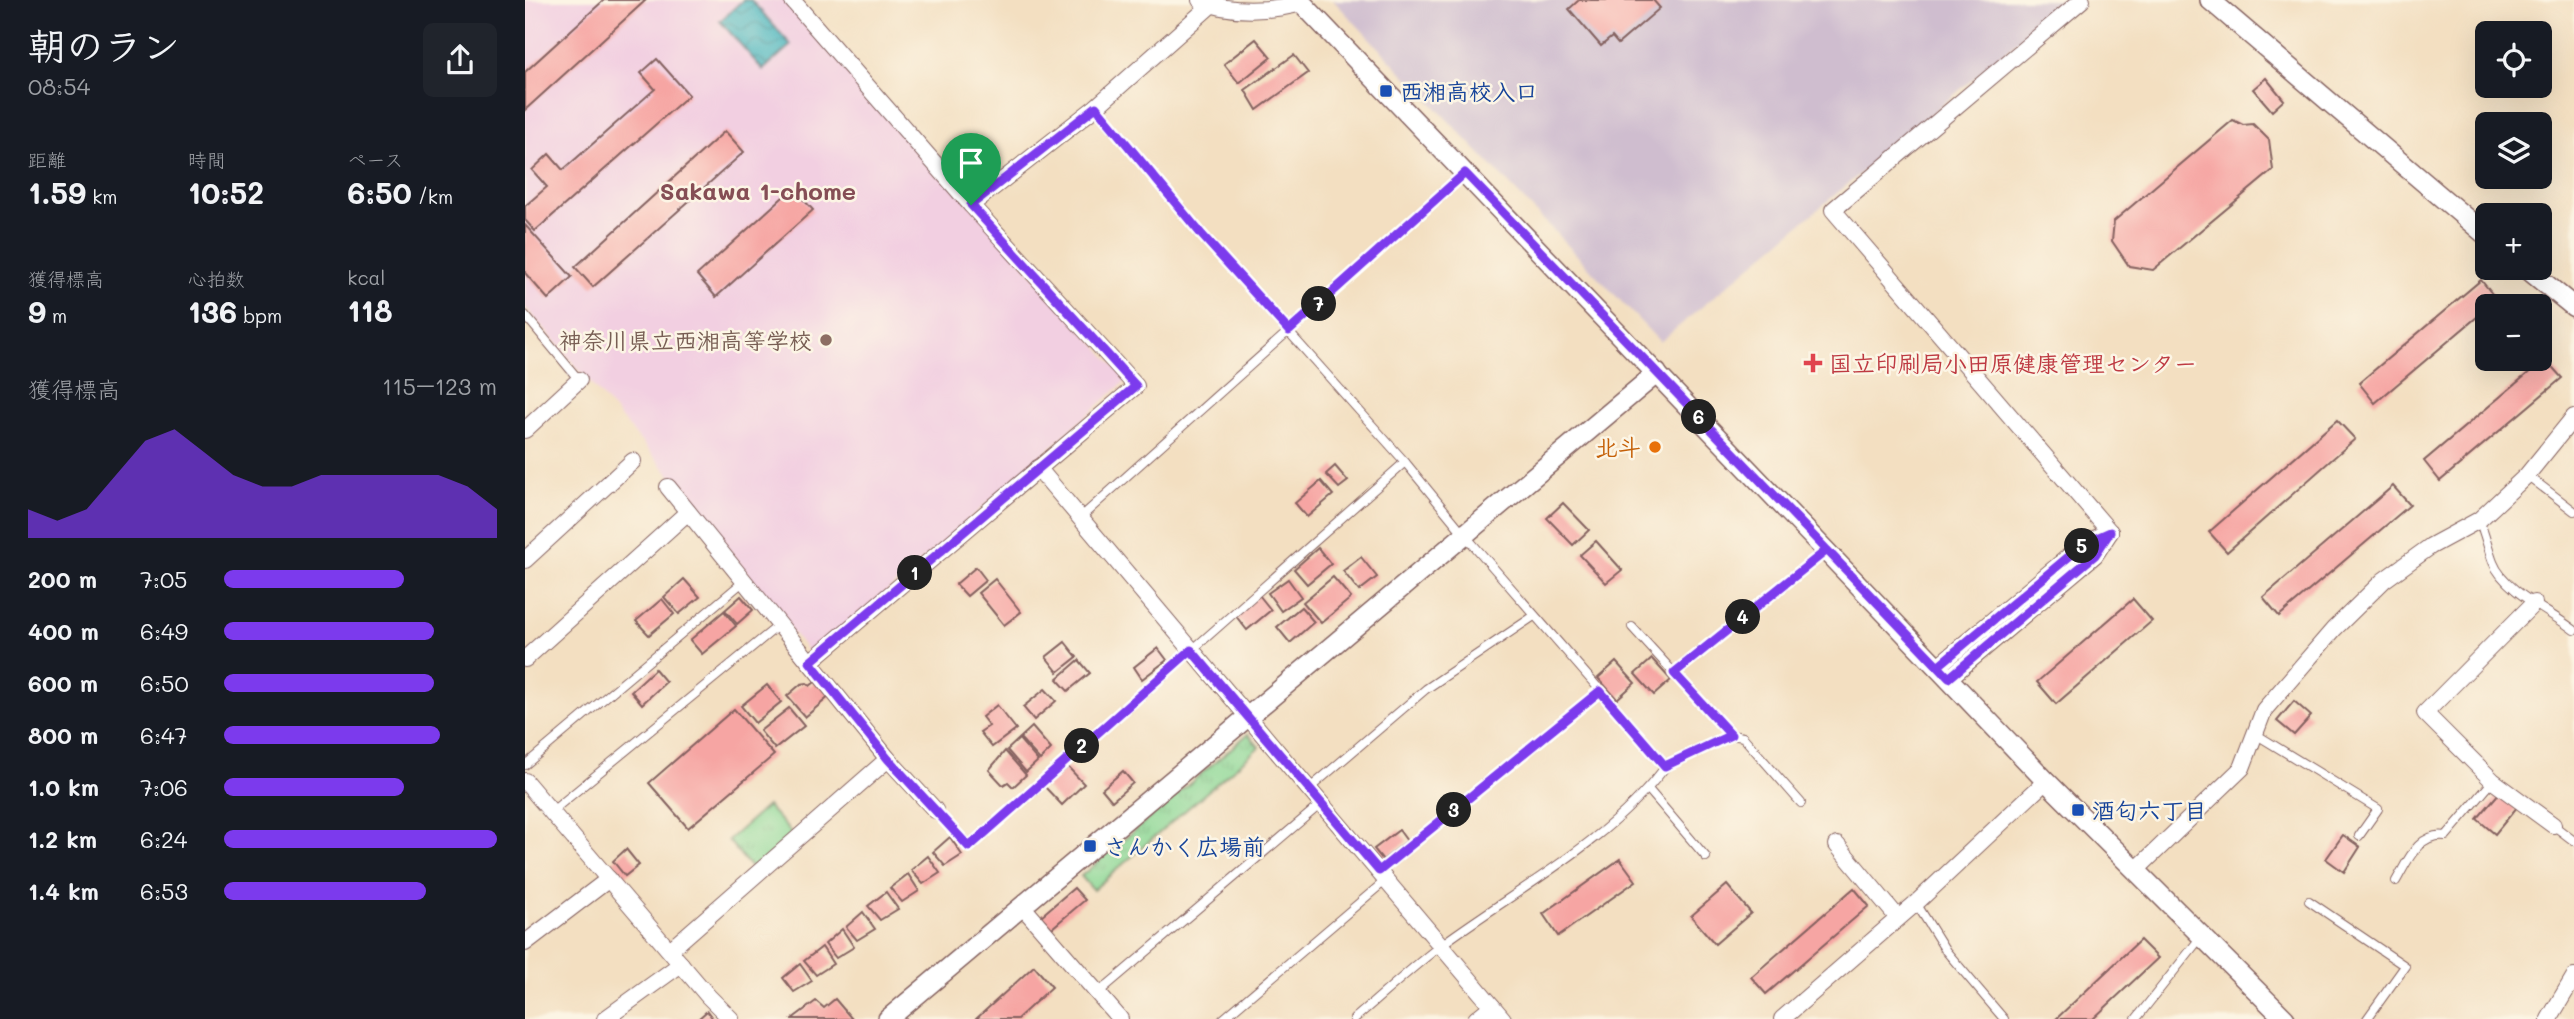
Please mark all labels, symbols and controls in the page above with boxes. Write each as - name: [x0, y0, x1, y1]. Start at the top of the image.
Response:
- text: 朝のラン: [28, 20, 180, 70]
- map controls: [2475, 21, 2552, 371]
- button: locate: [2475, 21, 2552, 98]
- button: share: [423, 23, 497, 97]
- text: 08:54: [28, 71, 90, 101]
- place label: 西湘高校入口: [1400, 76, 1538, 106]
- marker: 西湘高校入口: [1378, 83, 1394, 99]
- button: layers: [2475, 112, 2552, 189]
- pin: [941, 133, 1001, 205]
- icon: arrive: [952, 144, 990, 182]
- text: 距離: [28, 147, 66, 172]
- text: 時間: [188, 147, 226, 172]
- text: ペース: [347, 147, 403, 172]
- text: 1.59: [28, 172, 86, 212]
- text: 10:52: [188, 172, 264, 212]
- text: 6:50: [347, 172, 412, 212]
- district label: Sakawa 1-chome: [660, 175, 856, 206]
- text: km: [86, 184, 117, 209]
- text: /km: [412, 184, 453, 209]
- button: +: [2475, 203, 2552, 280]
- text: kcal: [347, 265, 385, 290]
- text: 獲得標高: [28, 266, 104, 291]
- text: 心拍数: [188, 266, 245, 291]
- pin: 7: [1301, 286, 1337, 322]
- text: 118: [347, 290, 393, 330]
- text: 9: [28, 291, 46, 331]
- text: 136: [188, 291, 237, 331]
- text: 7: [1313, 291, 1324, 316]
- button: −: [2475, 294, 2552, 371]
- text: m: [46, 303, 67, 328]
- text: bpm: [237, 303, 282, 328]
- place label: 神奈川県立西湘高等学校: [559, 325, 812, 355]
- marker: 神奈川県立西湘高等学校: [818, 332, 834, 348]
- place label: 国立印刷局小田原健康管理センター: [1829, 348, 2197, 378]
- marker: 国立印刷局小田原健康管理センター: [1803, 353, 1823, 373]
- text: 115–123 m: [382, 371, 497, 401]
- text: 獲得標高: [28, 374, 120, 404]
- pin: 6: [1681, 400, 1717, 434]
- text: 6: [1693, 404, 1704, 429]
- place label: 北斗: [1595, 432, 1641, 462]
- marker: 北斗: [1647, 439, 1663, 455]
- pin: 5: [2065, 528, 2099, 564]
- text: 5: [2076, 533, 2087, 558]
- pin: 1: [897, 556, 933, 590]
- text: 1: [910, 560, 919, 585]
- text: 200 m: [28, 564, 97, 594]
- text: 7:05: [140, 564, 188, 594]
- pin: 4: [1725, 600, 1761, 634]
- text: 4: [1736, 604, 1749, 629]
- text: 400 m: [28, 616, 99, 646]
- text: 6:49: [140, 616, 188, 646]
- text: 600 m: [28, 668, 98, 698]
- text: 6:50: [140, 668, 189, 698]
- text: 800 m: [28, 720, 98, 750]
- text: 6:47: [140, 720, 187, 750]
- pin: 2: [1065, 728, 1099, 764]
- text: 2: [1076, 733, 1087, 758]
- text: 1.0 km: [28, 772, 99, 802]
- text: 7:06: [140, 772, 188, 802]
- pin: 3: [1437, 792, 1471, 828]
- place label: 酒匂六丁目: [2092, 795, 2207, 825]
- text: 3: [1448, 797, 1459, 822]
- marker: 酒匂六丁目: [2070, 802, 2086, 818]
- text: 1.2 km: [28, 824, 97, 854]
- text: 6:24: [140, 824, 187, 854]
- place label: さんかく広場前: [1104, 831, 1265, 861]
- marker: さんかく広場前: [1082, 838, 1098, 854]
- text: 1.4 km: [28, 876, 99, 906]
- text: 6:53: [140, 876, 188, 906]

